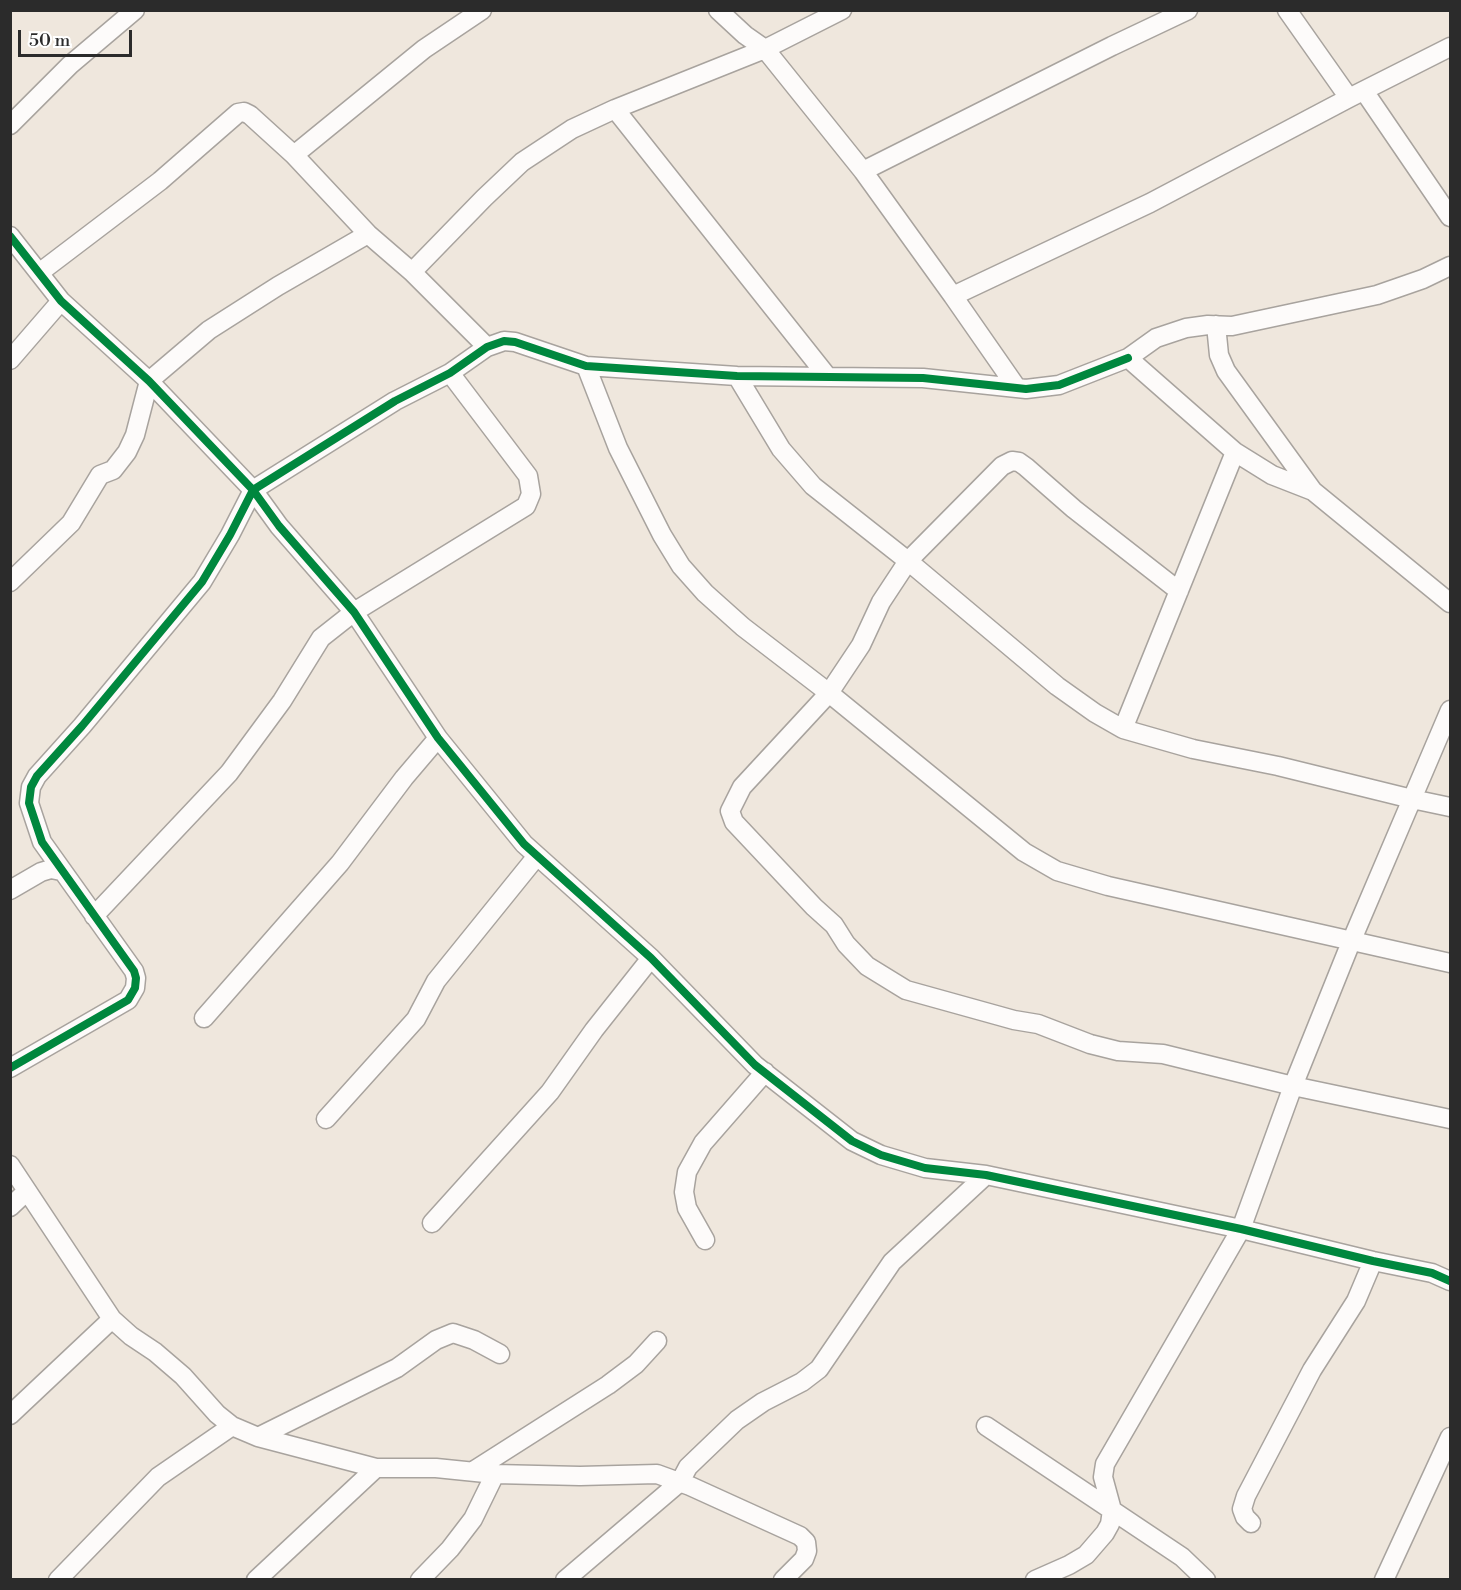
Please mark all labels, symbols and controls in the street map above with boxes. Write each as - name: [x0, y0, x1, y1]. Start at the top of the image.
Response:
- scale bar: [21, 18, 135, 56]
- text: 50 m: [29, 29, 70, 52]

